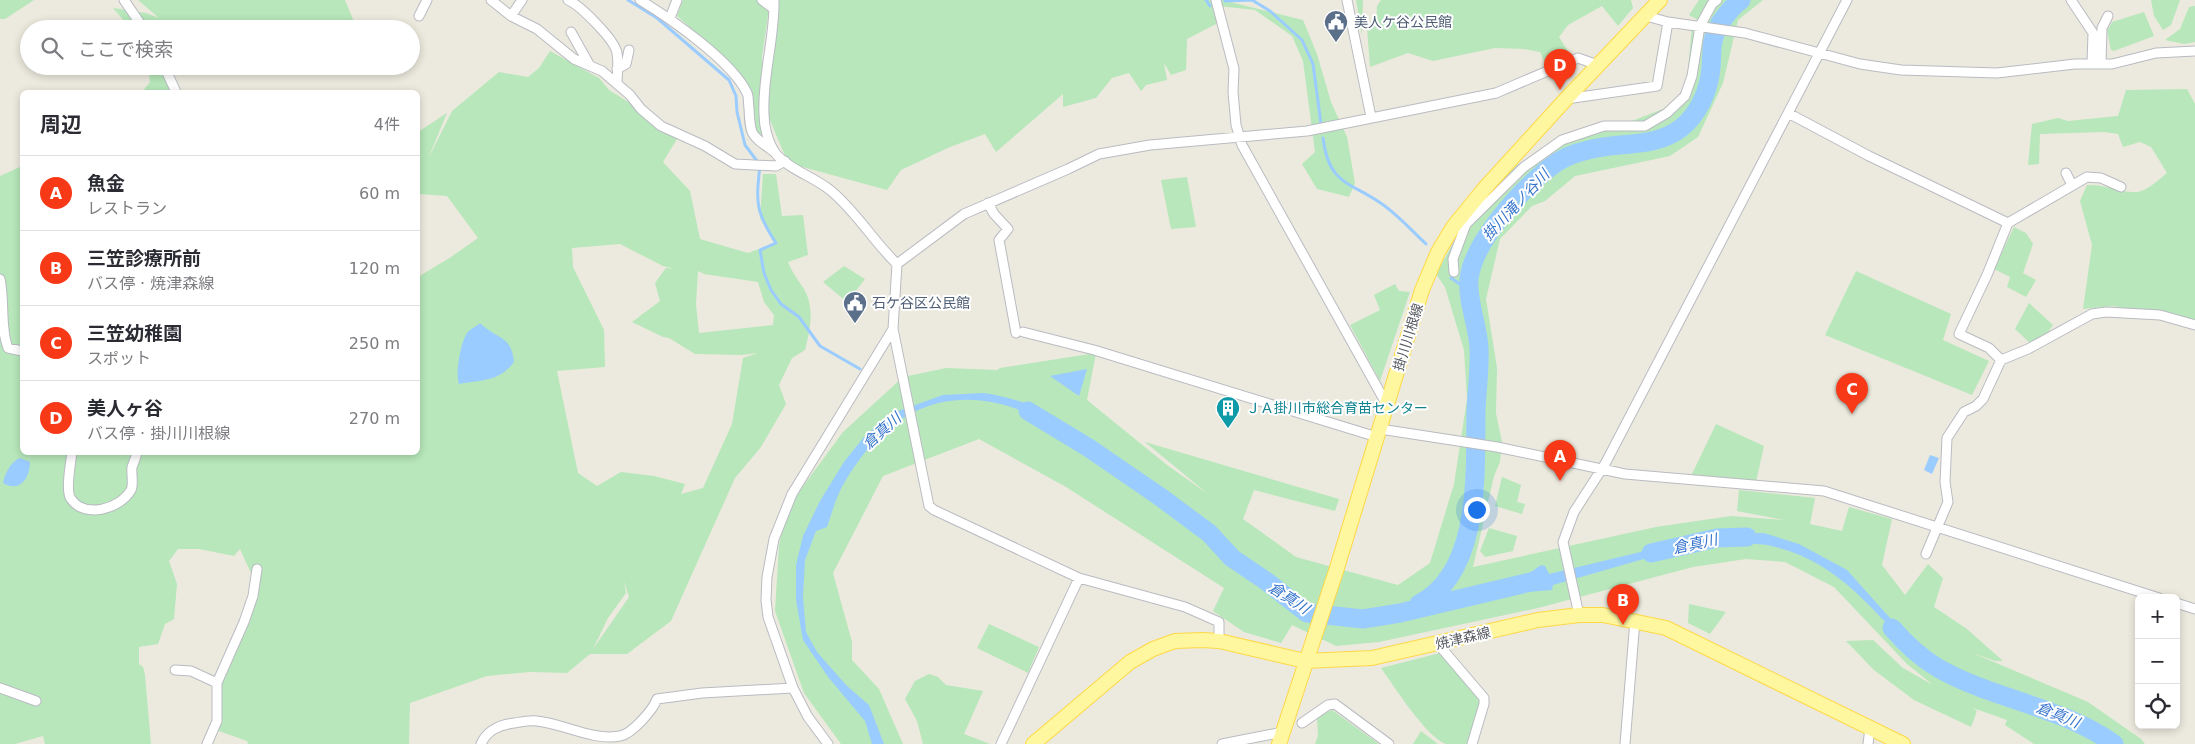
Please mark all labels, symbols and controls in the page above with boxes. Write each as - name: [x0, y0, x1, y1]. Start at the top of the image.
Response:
- public building icon: 美人ケ谷公民館: [1323, 9, 1349, 43]
- place label: 美人ケ谷公民館: [1354, 14, 1452, 30]
- search box: [20, 20, 420, 75]
- icon: search: [38, 34, 66, 62]
- text: ここで検索: [78, 38, 173, 60]
- pin: D: [1544, 49, 1576, 90]
- text: 周辺: [40, 113, 82, 137]
- text: 4件: [374, 115, 400, 134]
- water label: 掛川滝ノ谷川: [1479, 164, 1555, 244]
- text: 魚金: [87, 172, 125, 194]
- text: A: [50, 184, 62, 203]
- text: 60 m: [359, 184, 400, 203]
- text: レストラン: [87, 199, 167, 218]
- text: 三笠診療所前: [87, 247, 201, 269]
- text: B: [50, 259, 62, 278]
- text: 120 m: [349, 259, 400, 278]
- text: バス停 · 焼津森線: [87, 274, 214, 293]
- public building icon: 石ケ谷区公民館: [842, 290, 868, 324]
- place label: 石ケ谷区公民館: [872, 295, 970, 311]
- street label: 掛川川根線: [1390, 301, 1426, 373]
- text: 三笠幼稚園: [87, 322, 182, 344]
- text: C: [50, 334, 62, 353]
- text: 250 m: [349, 334, 400, 353]
- text: スポット: [87, 349, 151, 368]
- pin: C: [1836, 373, 1868, 414]
- building icon: ＪＡ掛川市総合育苗センター: [1215, 395, 1241, 429]
- text: 美人ヶ谷: [87, 397, 163, 419]
- place label: ＪＡ掛川市総合育苗センター: [1246, 400, 1428, 416]
- water label: 倉真川: [859, 408, 906, 453]
- text: D: [49, 409, 63, 428]
- text: 270 m: [349, 409, 400, 428]
- text: バス停 · 掛川川根線: [87, 424, 230, 443]
- pin: A: [1544, 440, 1576, 481]
- your location: [1464, 497, 1490, 523]
- water label: 倉真川: [1671, 530, 1721, 557]
- water label: 倉真川: [1265, 578, 1314, 619]
- pin: B: [1607, 584, 1639, 625]
- map controls: [2135, 594, 2180, 729]
- button: +: [2135, 594, 2180, 639]
- street label: 焼津森線: [1434, 624, 1492, 652]
- button: −: [2135, 639, 2180, 684]
- button: locate: [2135, 684, 2180, 729]
- water label: 倉真川: [2034, 698, 2084, 733]

